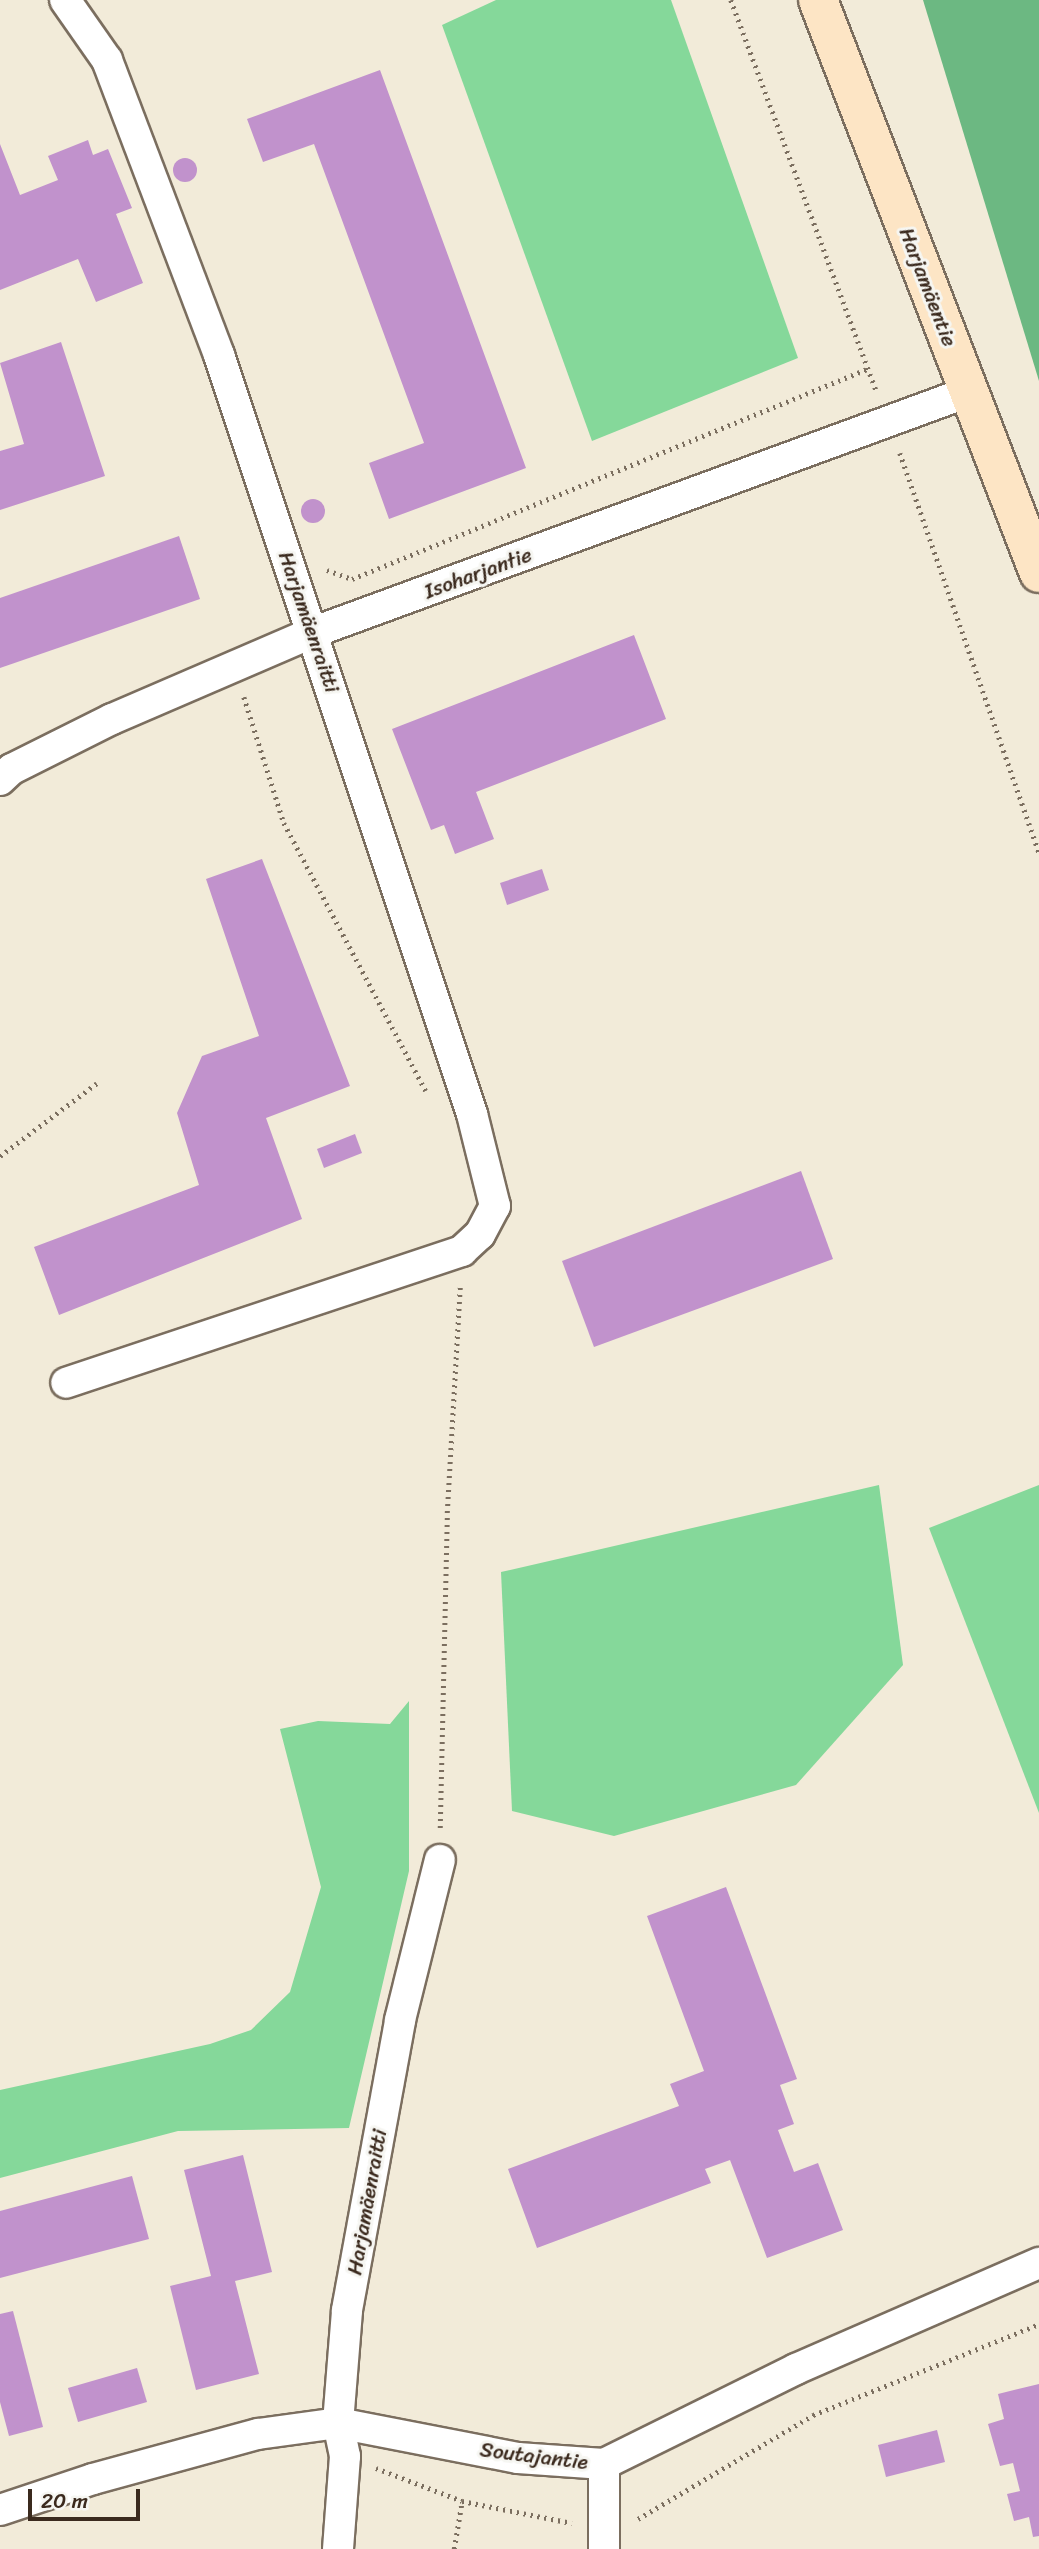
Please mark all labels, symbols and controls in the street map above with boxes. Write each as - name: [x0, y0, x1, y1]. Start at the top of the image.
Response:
- street label: Harjamäentie: [894, 224, 962, 350]
- street label: Isoharjantie: [421, 542, 535, 604]
- street label: Harjamäenraitti: [273, 548, 345, 696]
- street label: Harjamäenraitti: [342, 2127, 392, 2277]
- street label: Soutajantie: [479, 2437, 589, 2475]
- scale bar: [32, 2476, 144, 2520]
- text: 20 m: [41, 2482, 88, 2520]

